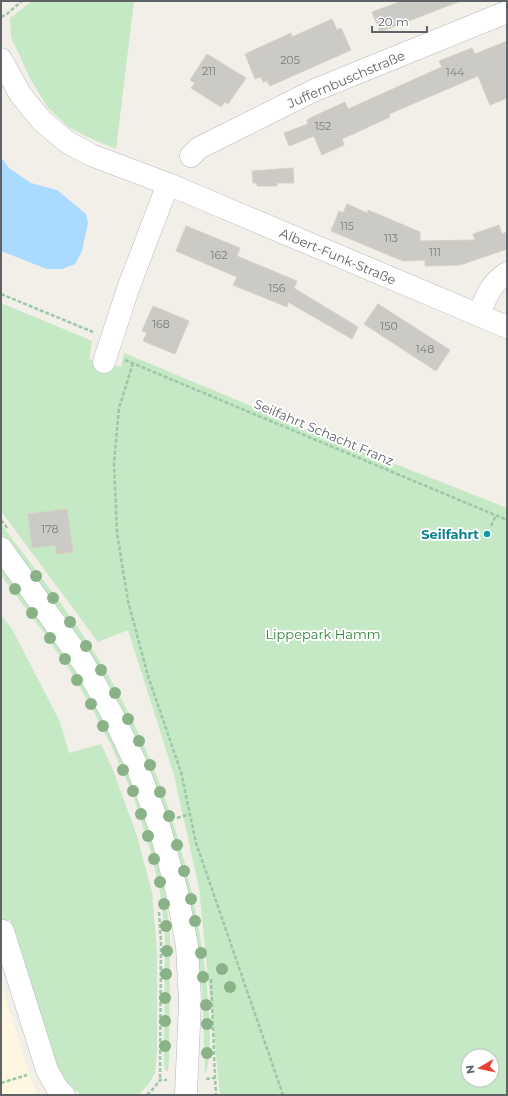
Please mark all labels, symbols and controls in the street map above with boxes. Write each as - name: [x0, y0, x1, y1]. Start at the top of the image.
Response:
- scale bar: [372, 8, 427, 34]
- text: 20 m: [378, 14, 409, 29]
- street label: Juffernbuschstraße: [284, 47, 407, 111]
- house number: 205: [280, 53, 300, 67]
- house number: 211: [202, 64, 216, 78]
- house number: 144: [446, 65, 465, 79]
- house number: 152: [315, 119, 331, 133]
- house number: 115: [340, 219, 354, 233]
- street label: Albert-Funk-Straße: [277, 224, 399, 288]
- house number: 113: [384, 231, 398, 245]
- house number: 111: [429, 245, 441, 259]
- house number: 162: [211, 248, 227, 262]
- house number: 156: [269, 281, 286, 295]
- house number: 168: [152, 317, 170, 331]
- house number: 150: [380, 319, 398, 333]
- house number: 148: [416, 342, 434, 356]
- street label: Seilfahrt Schacht Franz: [252, 395, 396, 469]
- house number: 178: [41, 522, 59, 536]
- place label: Seilfahrt: [421, 526, 479, 542]
- marker: Seilfahrt: [482, 529, 492, 539]
- park label: Lippepark Hamm: [265, 626, 381, 642]
- north arrow: [460, 1048, 500, 1088]
- text: N: [463, 1064, 478, 1075]

